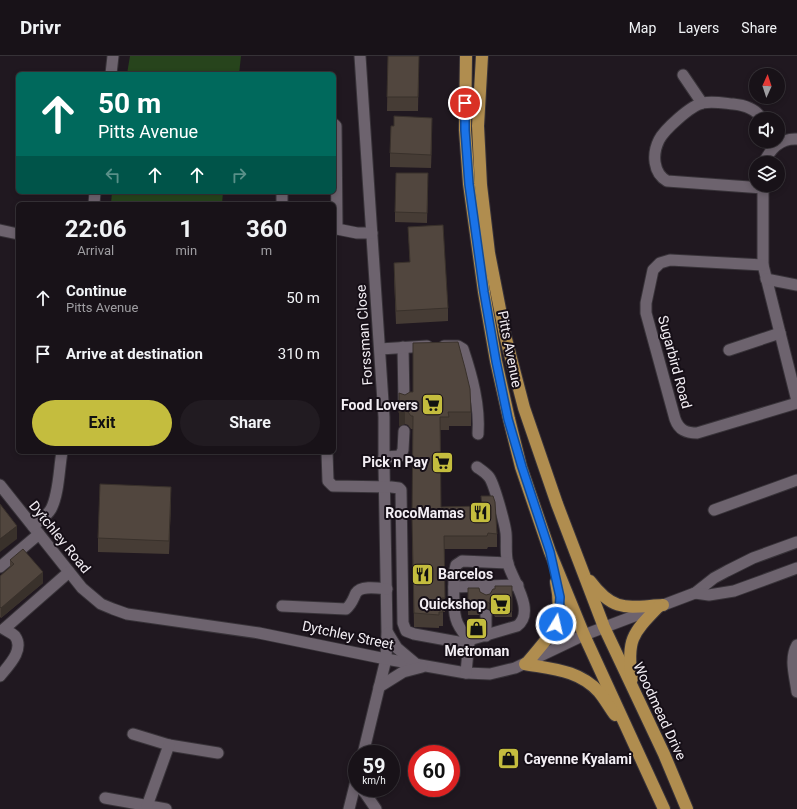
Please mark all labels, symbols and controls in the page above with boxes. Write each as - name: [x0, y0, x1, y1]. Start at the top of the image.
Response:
- text: Drivr: [20, 16, 61, 39]
- text: Map: [629, 20, 656, 36]
- text: Layers: [678, 20, 719, 36]
- text: Share: [741, 20, 777, 36]
- north arrow: [749, 68, 785, 104]
- map controls: [749, 68, 785, 192]
- pin: [448, 86, 482, 120]
- text: 50 m: [98, 87, 161, 120]
- icon: ahead: [32, 88, 84, 140]
- icon: arrive: [454, 92, 476, 114]
- button: sound: [749, 112, 785, 148]
- text: Pitts Avenue: [98, 121, 198, 142]
- button: layers: [749, 156, 785, 192]
- icon: left: [102, 164, 124, 186]
- icon: ahead: [144, 164, 166, 186]
- icon: ahead: [186, 164, 208, 186]
- icon: right: [228, 164, 250, 186]
- text: 22:06: [65, 215, 127, 243]
- text: 1: [179, 215, 193, 243]
- text: 360: [246, 215, 287, 243]
- text: Arrival: [77, 243, 114, 258]
- text: min: [175, 243, 197, 258]
- text: m: [261, 243, 272, 258]
- text: Continue: [66, 282, 127, 300]
- street label: Forssman Close: [352, 284, 376, 386]
- icon: ahead: [32, 287, 54, 309]
- text: 50 m: [286, 289, 320, 307]
- text: Pitts Avenue: [66, 300, 138, 315]
- street label: Pitts Avenue: [495, 309, 525, 389]
- street label: Sugarbird Road: [655, 314, 695, 410]
- icon: arrive: [32, 343, 54, 365]
- text: Arrive at destination: [66, 345, 203, 363]
- text: 310 m: [278, 345, 320, 363]
- supermarket icon: Food Lovers: [420, 392, 446, 418]
- place label: Food Lovers: [341, 397, 418, 413]
- button: Exit: [32, 400, 172, 446]
- button: Share: [180, 400, 320, 446]
- supermarket icon: Pick n Pay: [430, 449, 456, 475]
- place label: Pick n Pay: [362, 454, 429, 470]
- street label: Dytchley Road: [26, 498, 94, 576]
- restaurant icon: RocoMamas: [467, 500, 493, 526]
- place label: RocoMamas: [385, 505, 464, 521]
- restaurant icon: Barcelos: [410, 561, 436, 587]
- place label: Barcelos: [438, 566, 493, 582]
- supermarket icon: Quickshop: [488, 591, 514, 617]
- place label: Quickshop: [419, 596, 486, 612]
- position arrow: [535, 603, 577, 645]
- shop icon: Metroman: [464, 616, 490, 642]
- street label: Dytchley Street: [301, 617, 396, 653]
- place label: Metroman: [445, 643, 510, 659]
- street label: Woodmead Drive: [630, 659, 690, 763]
- speed limit sign: 60: [408, 745, 460, 797]
- shop icon: Cayenne Kyalami: [495, 746, 521, 772]
- place label: Cayenne Kyalami: [524, 751, 632, 767]
- text: 59: [363, 754, 385, 778]
- text: km/h: [362, 775, 386, 786]

